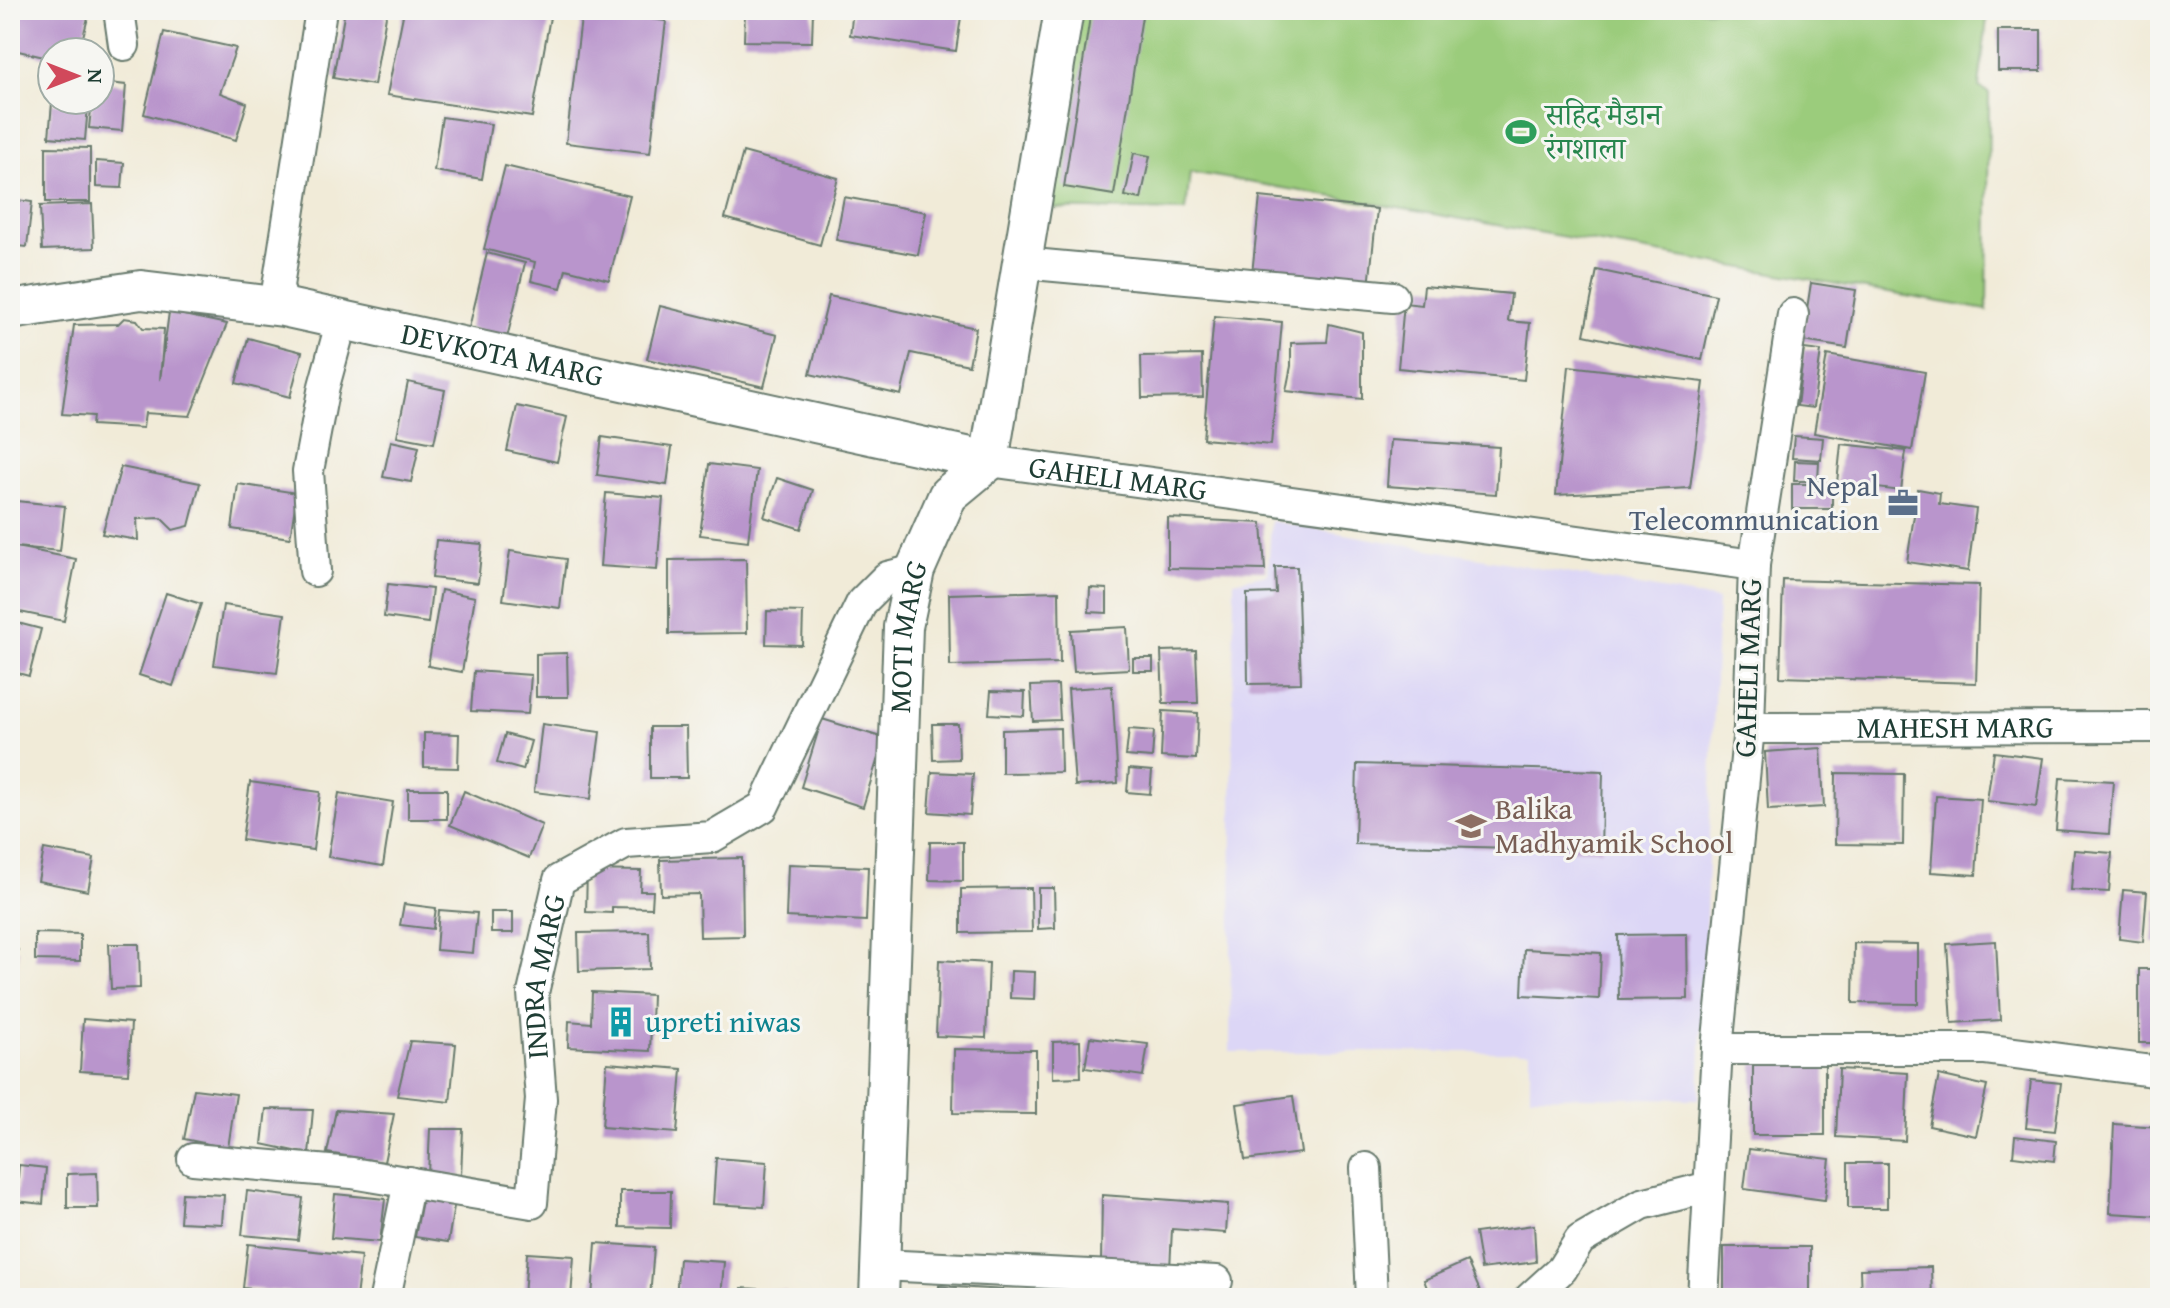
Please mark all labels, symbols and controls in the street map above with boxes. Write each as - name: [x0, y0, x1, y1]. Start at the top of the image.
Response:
- north arrow: [36, 36, 116, 116]
- text: N: [80, 69, 112, 84]
- place label: सहिद मैडान रंगशाला: [1543, 92, 1663, 170]
- sports icon: सहिद मैडान रंगशाला: [1504, 115, 1538, 149]
- street label: DEVKOTA MARG: [397, 310, 608, 397]
- street label: GAHELI MARG: [1026, 444, 1210, 511]
- place label: Nepal Telecommunication: [1629, 463, 1879, 541]
- office icon: Nepal Telecommunication: [1886, 486, 1920, 520]
- street label: MOTI MARG: [877, 553, 938, 714]
- street label: GAHELI MARG: [1722, 578, 1772, 758]
- street label: MAHESH MARG: [1856, 704, 2053, 749]
- place label: Balika Madhyamik School: [1495, 786, 1733, 864]
- school or university icon: Balika Madhyamik School: [1454, 809, 1488, 843]
- street label: INDRA MARG: [510, 890, 576, 1061]
- place label: upreti niwas: [645, 999, 801, 1043]
- building icon: upreti niwas: [604, 1005, 638, 1039]

